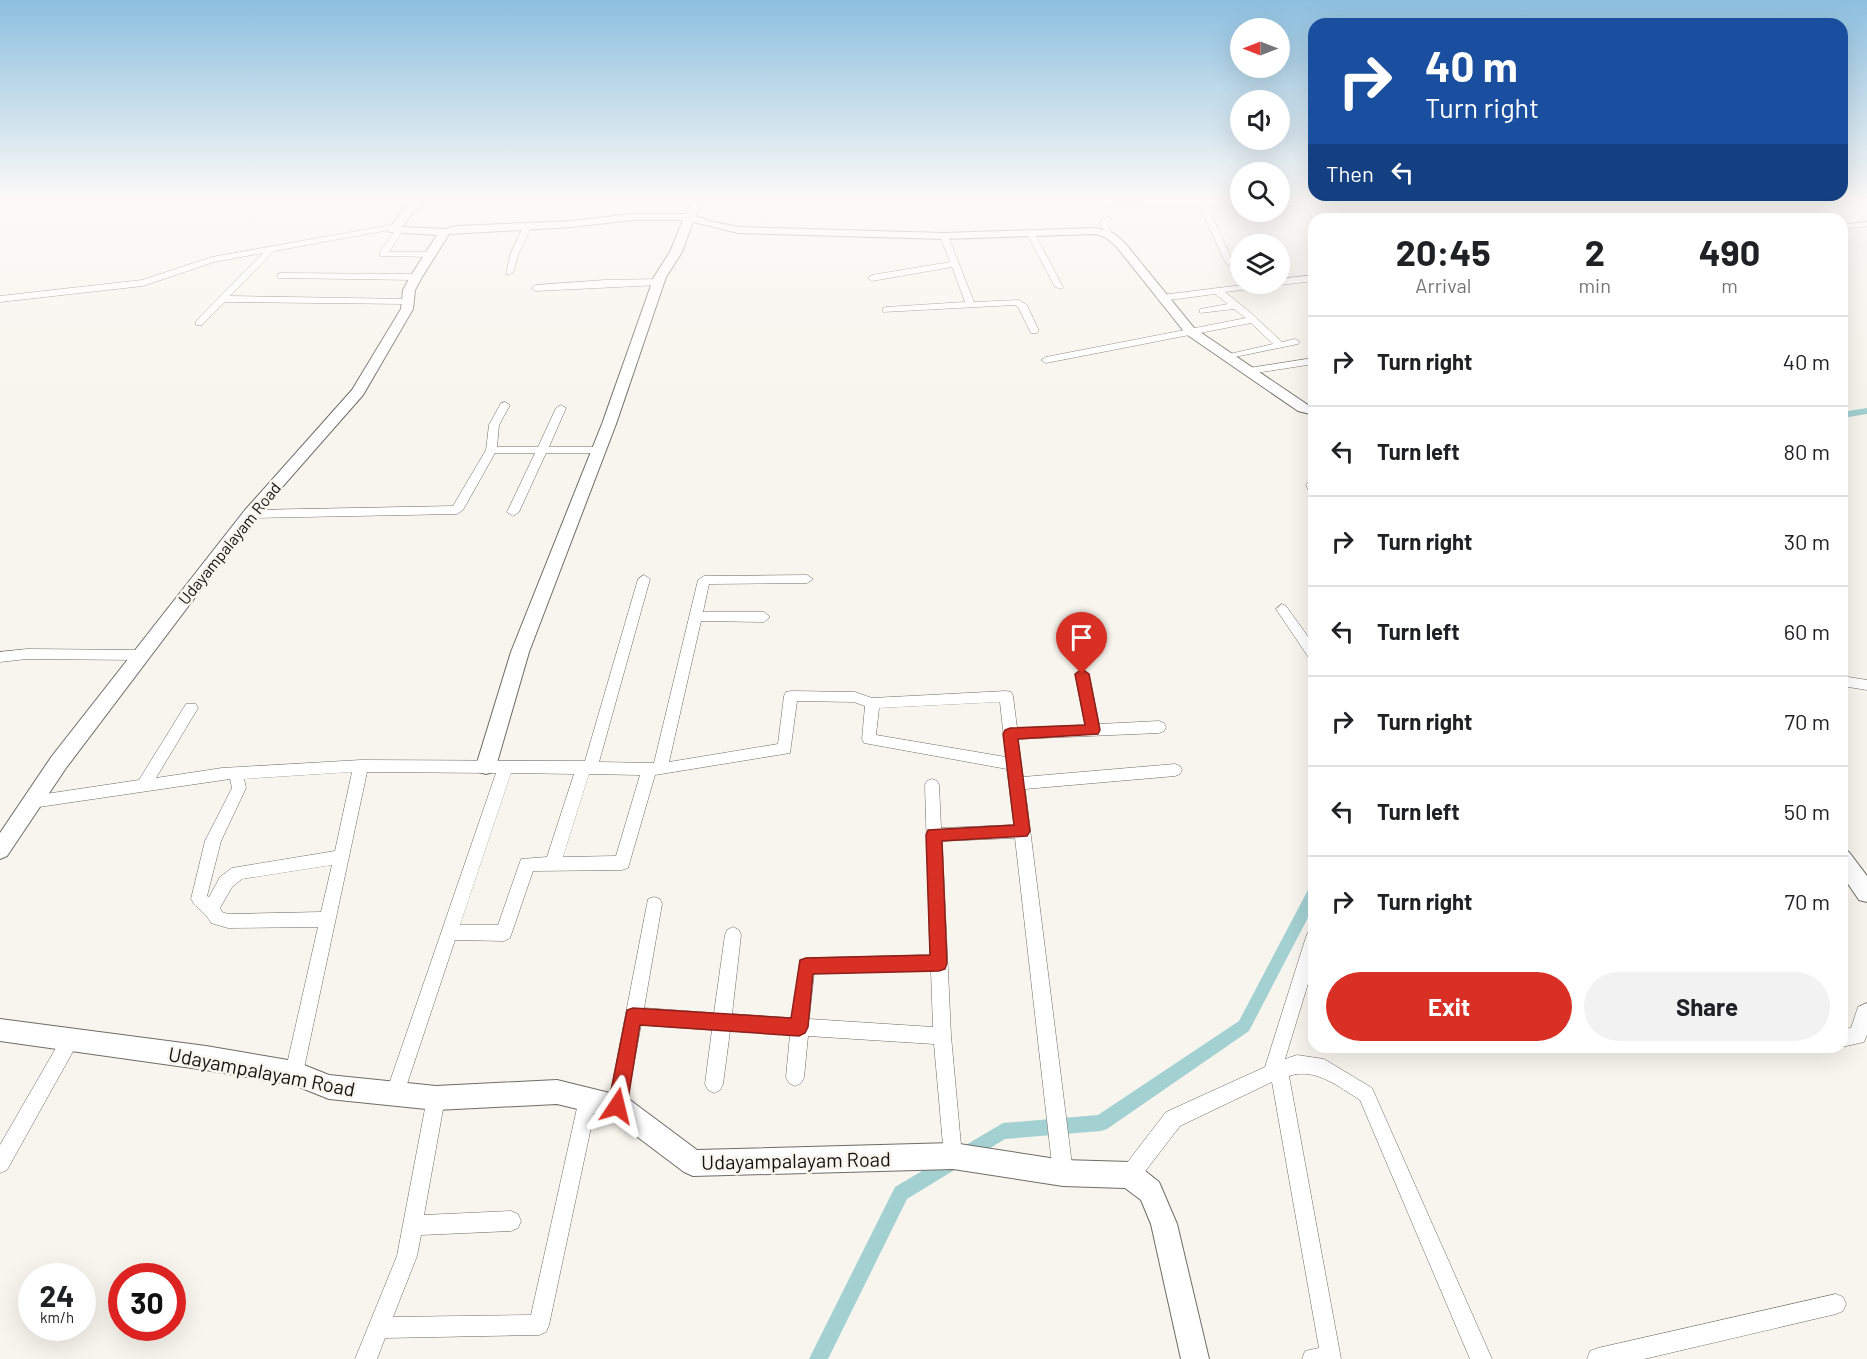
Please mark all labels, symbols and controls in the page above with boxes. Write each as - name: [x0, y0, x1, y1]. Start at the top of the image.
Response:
- north arrow: [1230, 18, 1290, 78]
- map controls: [1230, 18, 1290, 294]
- text: 40 m: [1425, 40, 1518, 90]
- icon: right: [1326, 42, 1404, 120]
- button: sound: [1230, 90, 1290, 150]
- text: Turn right: [1425, 91, 1539, 123]
- icon: left: [1386, 156, 1419, 189]
- text: Then: [1326, 160, 1374, 186]
- button: search: [1230, 162, 1290, 222]
- text: 20:45: [1396, 230, 1491, 273]
- text: 2: [1585, 230, 1605, 273]
- text: 490: [1699, 230, 1760, 273]
- button: layers: [1230, 234, 1290, 294]
- text: Arrival: [1415, 273, 1471, 297]
- text: min: [1579, 273, 1611, 297]
- text: m: [1721, 273, 1738, 297]
- icon: right: [1326, 345, 1359, 378]
- text: Turn right: [1377, 348, 1472, 374]
- text: 40 m: [1783, 348, 1830, 374]
- icon: left: [1326, 435, 1359, 468]
- text: Turn left: [1377, 438, 1460, 464]
- text: 80 m: [1784, 438, 1830, 464]
- street label: Udayampalayam Road: [174, 478, 284, 608]
- icon: right: [1326, 525, 1359, 558]
- text: Turn right: [1377, 528, 1472, 554]
- text: 30 m: [1784, 528, 1830, 554]
- pin: [1056, 612, 1107, 674]
- icon: left: [1326, 615, 1359, 648]
- text: Turn left: [1377, 618, 1460, 644]
- text: 60 m: [1784, 618, 1830, 644]
- icon: arrive: [1065, 621, 1098, 654]
- icon: right: [1326, 705, 1359, 738]
- text: Turn right: [1377, 708, 1472, 734]
- text: 70 m: [1785, 708, 1830, 734]
- icon: left: [1326, 795, 1359, 828]
- text: Turn left: [1377, 798, 1460, 824]
- text: 50 m: [1784, 798, 1830, 824]
- icon: right: [1326, 885, 1359, 918]
- text: Turn right: [1377, 888, 1472, 914]
- text: 70 m: [1785, 888, 1830, 914]
- button: Exit: [1326, 972, 1572, 1041]
- button: Share: [1584, 972, 1830, 1041]
- street label: Udayampalayam Road: [167, 1041, 357, 1101]
- position arrow: [585, 1074, 649, 1138]
- street label: Udayampalayam Road: [701, 1146, 891, 1174]
- speed limit sign: 30: [108, 1263, 186, 1341]
- text: 24: [40, 1277, 74, 1313]
- text: km/h: [40, 1308, 74, 1326]

